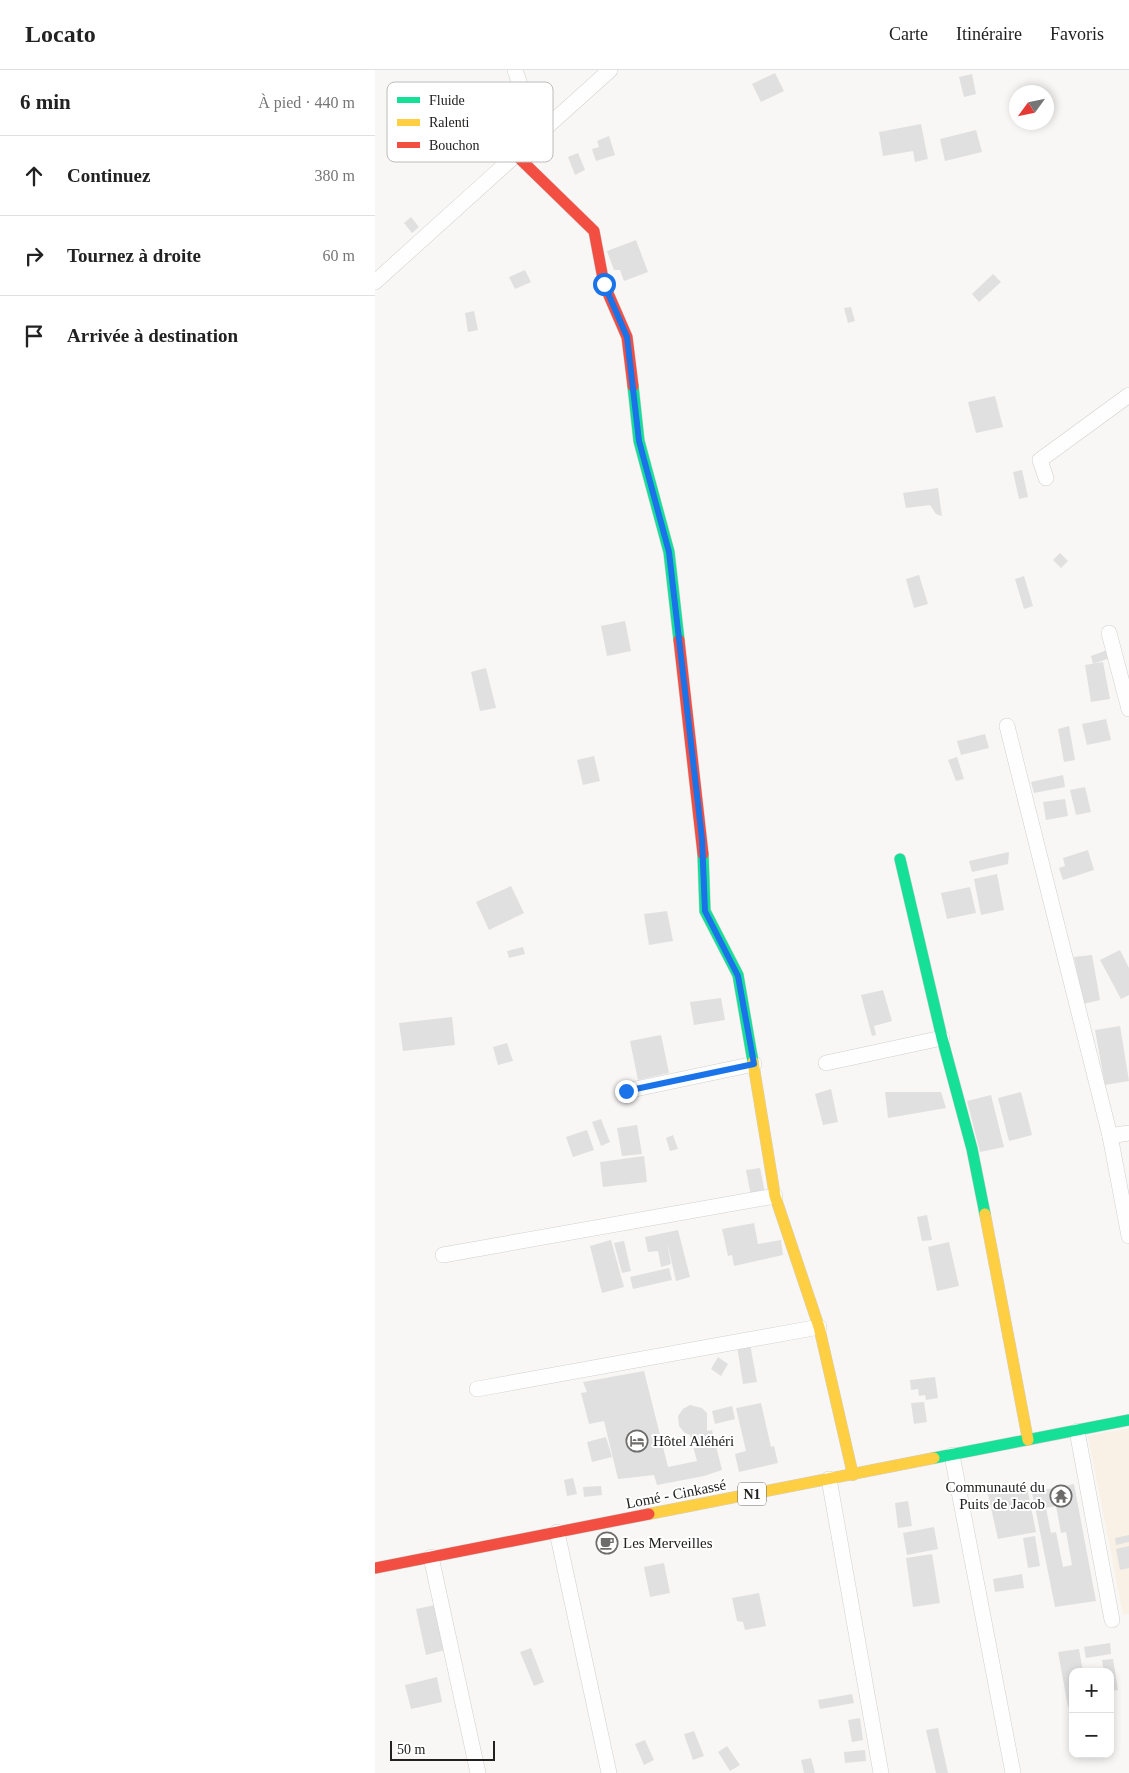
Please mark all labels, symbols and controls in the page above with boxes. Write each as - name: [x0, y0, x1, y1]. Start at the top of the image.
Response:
- text: Locato: [25, 21, 96, 47]
- text: Carte: [889, 24, 928, 44]
- text: Itinéraire: [956, 24, 1022, 44]
- text: Favoris: [1050, 24, 1104, 44]
- legend: [387, 82, 553, 162]
- north arrow: [1009, 85, 1054, 130]
- text: 6 min: [20, 90, 71, 114]
- text: Fluide: [429, 93, 465, 108]
- text: À pied · 440 m: [258, 94, 355, 111]
- text: Ralenti: [429, 115, 470, 130]
- text: Bouchon: [429, 138, 480, 153]
- icon: ahead: [20, 162, 48, 190]
- text: Continuez: [67, 165, 150, 186]
- text: 380 m: [315, 167, 355, 184]
- icon: right: [20, 242, 48, 270]
- text: Tournez à droite: [67, 245, 201, 266]
- text: 60 m: [323, 247, 355, 264]
- route start: [593, 273, 616, 296]
- icon: arrive: [20, 322, 48, 350]
- text: Arrivée à destination: [67, 325, 238, 346]
- route end: [615, 1080, 638, 1103]
- hotel icon: Hôtel Aléhéri: [625, 1429, 649, 1453]
- place label: Hôtel Aléhéri: [653, 1433, 734, 1449]
- street label: Lomé - Cinkassé: [625, 1476, 728, 1512]
- place label: Communauté du Puits de Jacob: [945, 1479, 1045, 1512]
- road number: N1: [738, 1482, 766, 1506]
- temple icon: Communauté du Puits de Jacob: [1049, 1484, 1073, 1508]
- cafe icon: Les Merveilles: [595, 1531, 619, 1555]
- place label: Les Merveilles: [623, 1535, 713, 1551]
- map controls: [1069, 1668, 1114, 1758]
- button: +: [1069, 1668, 1114, 1713]
- button: −: [1069, 1713, 1114, 1758]
- scale bar: [390, 1738, 495, 1761]
- text: 50 m: [397, 1742, 425, 1757]

